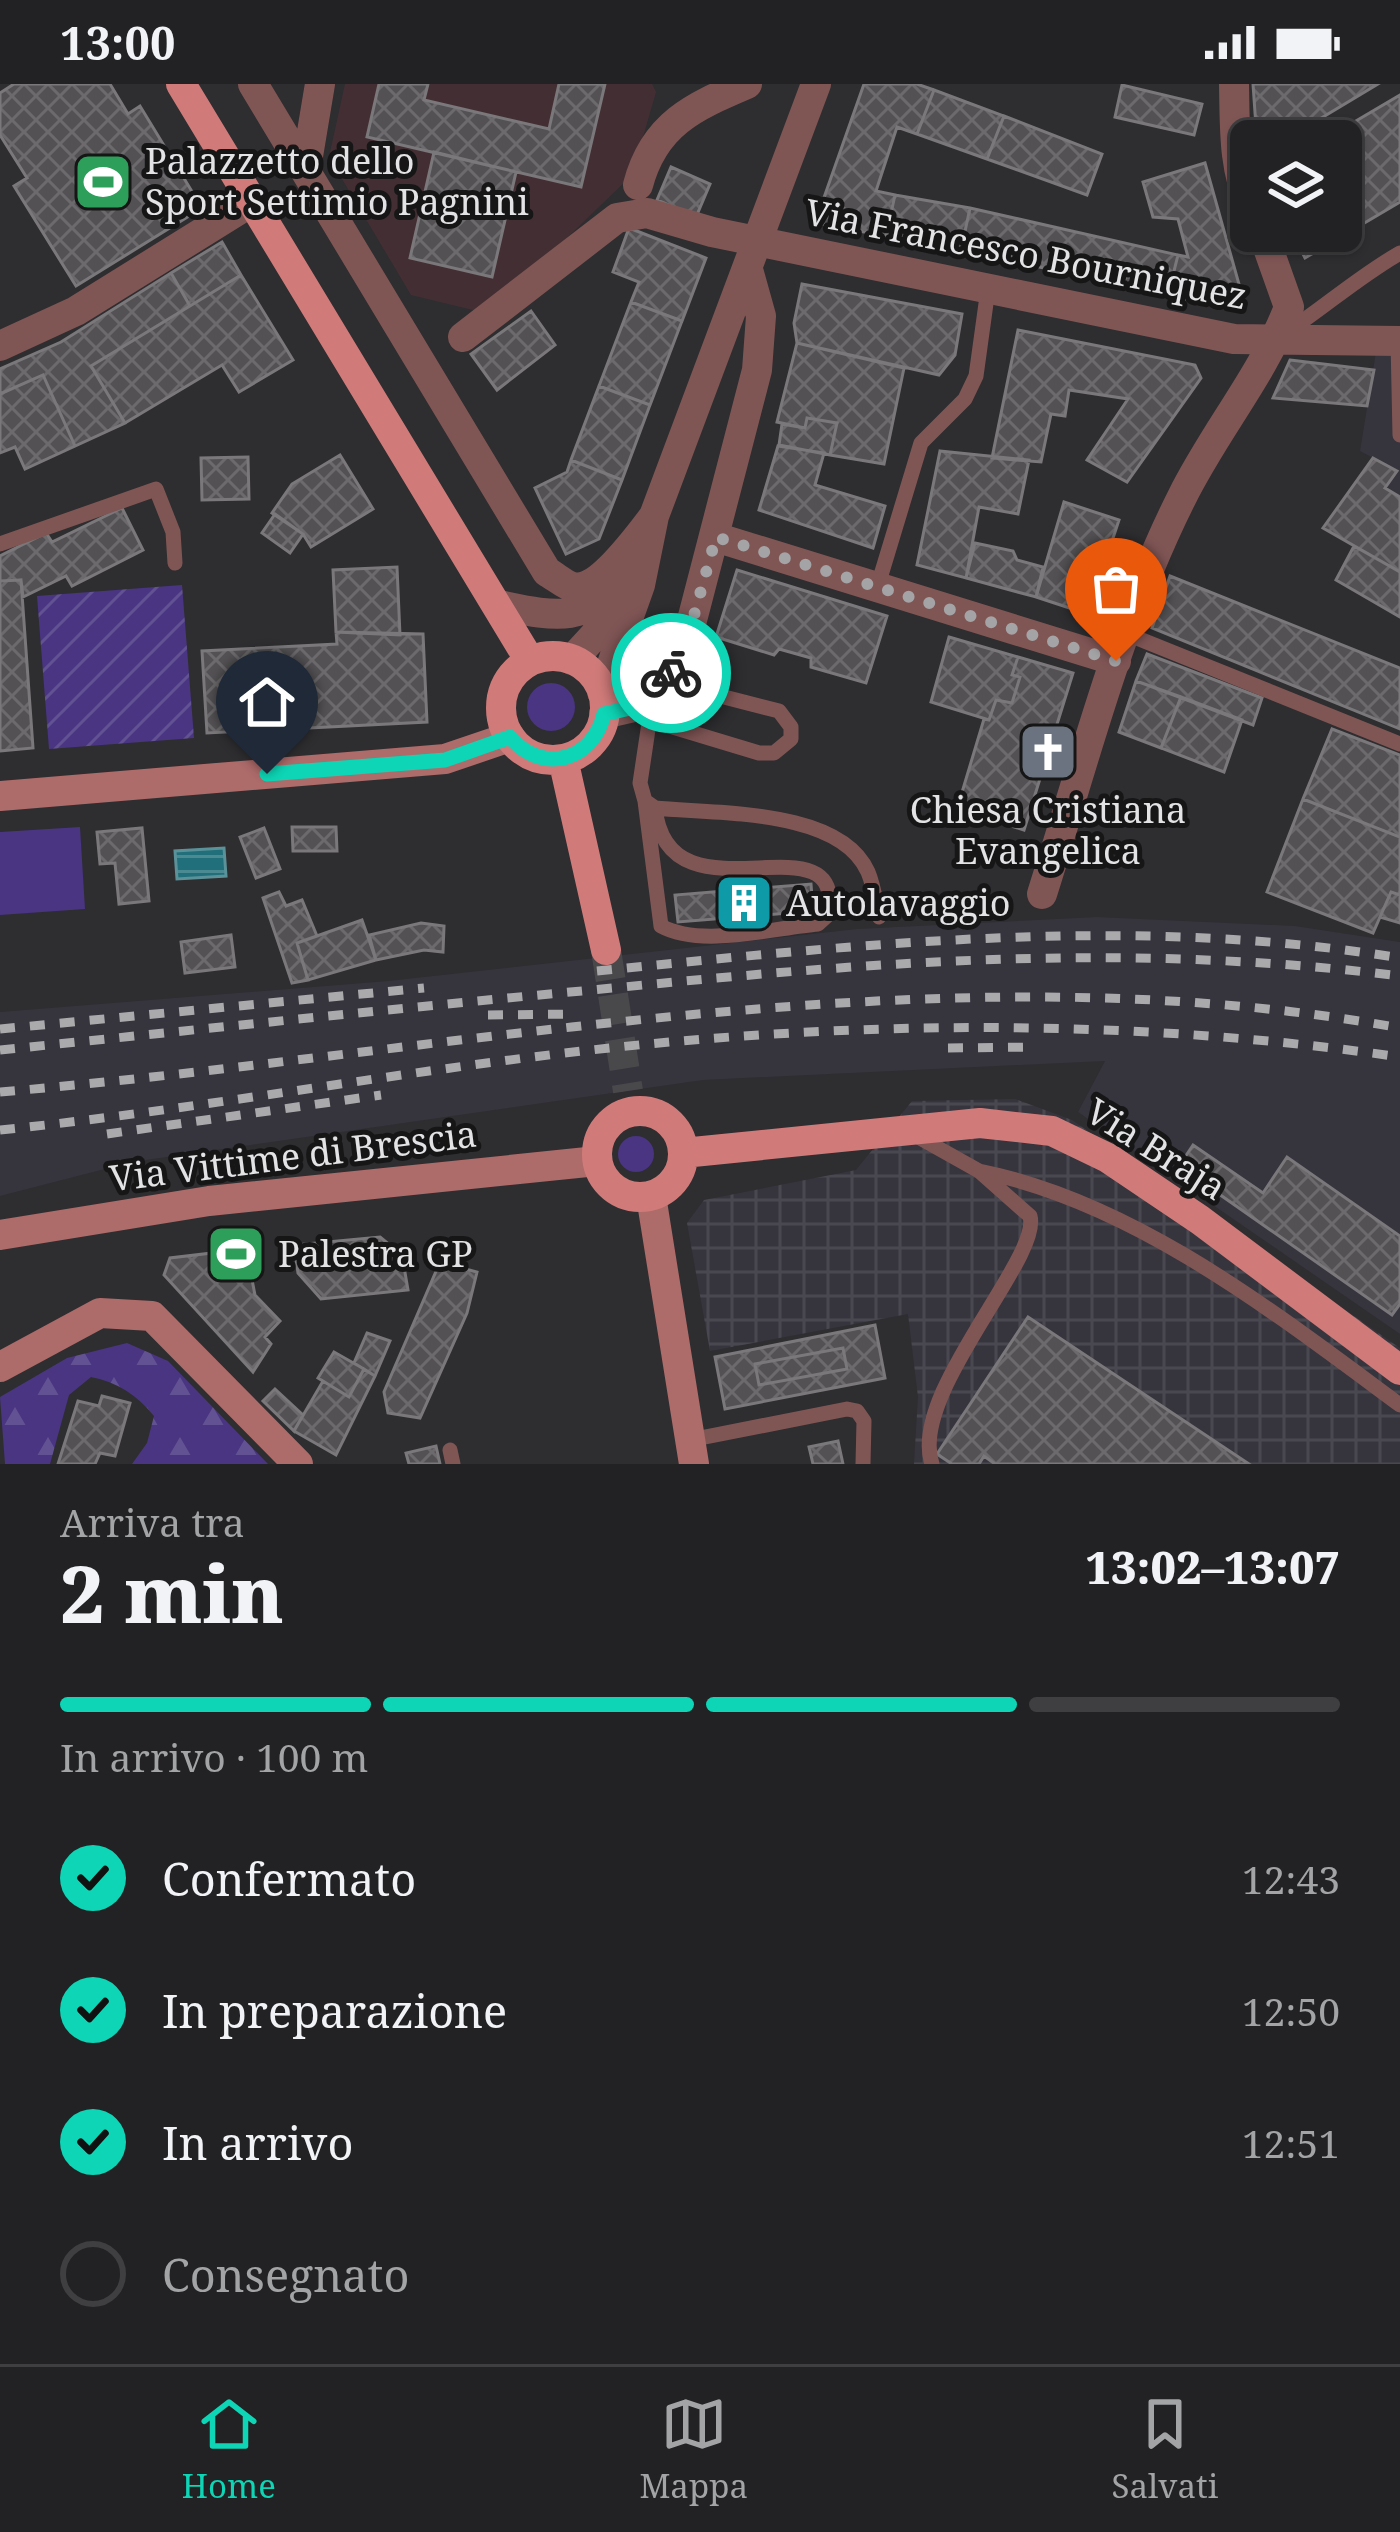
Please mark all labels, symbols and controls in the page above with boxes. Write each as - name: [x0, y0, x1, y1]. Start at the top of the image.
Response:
- text: 13:00: [60, 12, 175, 73]
- map controls: [1230, 120, 1362, 252]
- button: layers: [1230, 120, 1362, 252]
- place label: Palazzetto dello Sport Settimio Pagnini: [145, 136, 529, 226]
- sports icon: Palazzetto dello Sport Settimio Pagnini: [72, 151, 134, 213]
- street label: Via Francesco Bourniquez: [801, 187, 1251, 320]
- pin: [1065, 538, 1167, 661]
- icon: bag: [1083, 556, 1149, 622]
- courier: [611, 613, 731, 733]
- icon: bike: [638, 640, 704, 706]
- pin: [216, 651, 318, 774]
- icon: home: [234, 669, 300, 735]
- church icon: Chiesa Cristiana Evangelica: [1017, 721, 1079, 783]
- place label: Chiesa Cristiana Evangelica: [910, 785, 1186, 875]
- building icon: Autolavaggio: [713, 872, 775, 934]
- place label: Autolavaggio: [786, 878, 1011, 927]
- street label: Via Braja: [1077, 1086, 1236, 1211]
- street label: Via Vittime di Brescia: [107, 1109, 479, 1202]
- sports icon: Palestra GP: [205, 1223, 267, 1285]
- place label: Palestra GP: [278, 1229, 473, 1278]
- text: Arriva tra: [60, 1495, 245, 1548]
- text: 13:02–13:07: [1085, 1536, 1340, 1597]
- text: 2 min: [60, 1540, 284, 1646]
- text: In arrivo · 100 m: [60, 1730, 368, 1783]
- icon: check: [60, 1845, 126, 1911]
- text: Confermato: [162, 1848, 416, 1909]
- text: 12:43: [1242, 1852, 1340, 1905]
- icon: check: [60, 1977, 126, 2043]
- text: In preparazione: [162, 1980, 507, 2041]
- text: 12:50: [1242, 1984, 1340, 2037]
- icon: check: [60, 2109, 126, 2175]
- text: In arrivo: [162, 2112, 353, 2173]
- text: 12:51: [1242, 2116, 1340, 2169]
- text: Consegnato: [162, 2244, 409, 2305]
- tab: Home: [182, 2391, 276, 2508]
- tab: Mappa: [639, 2391, 748, 2508]
- tab: Salvati: [1112, 2391, 1218, 2508]

